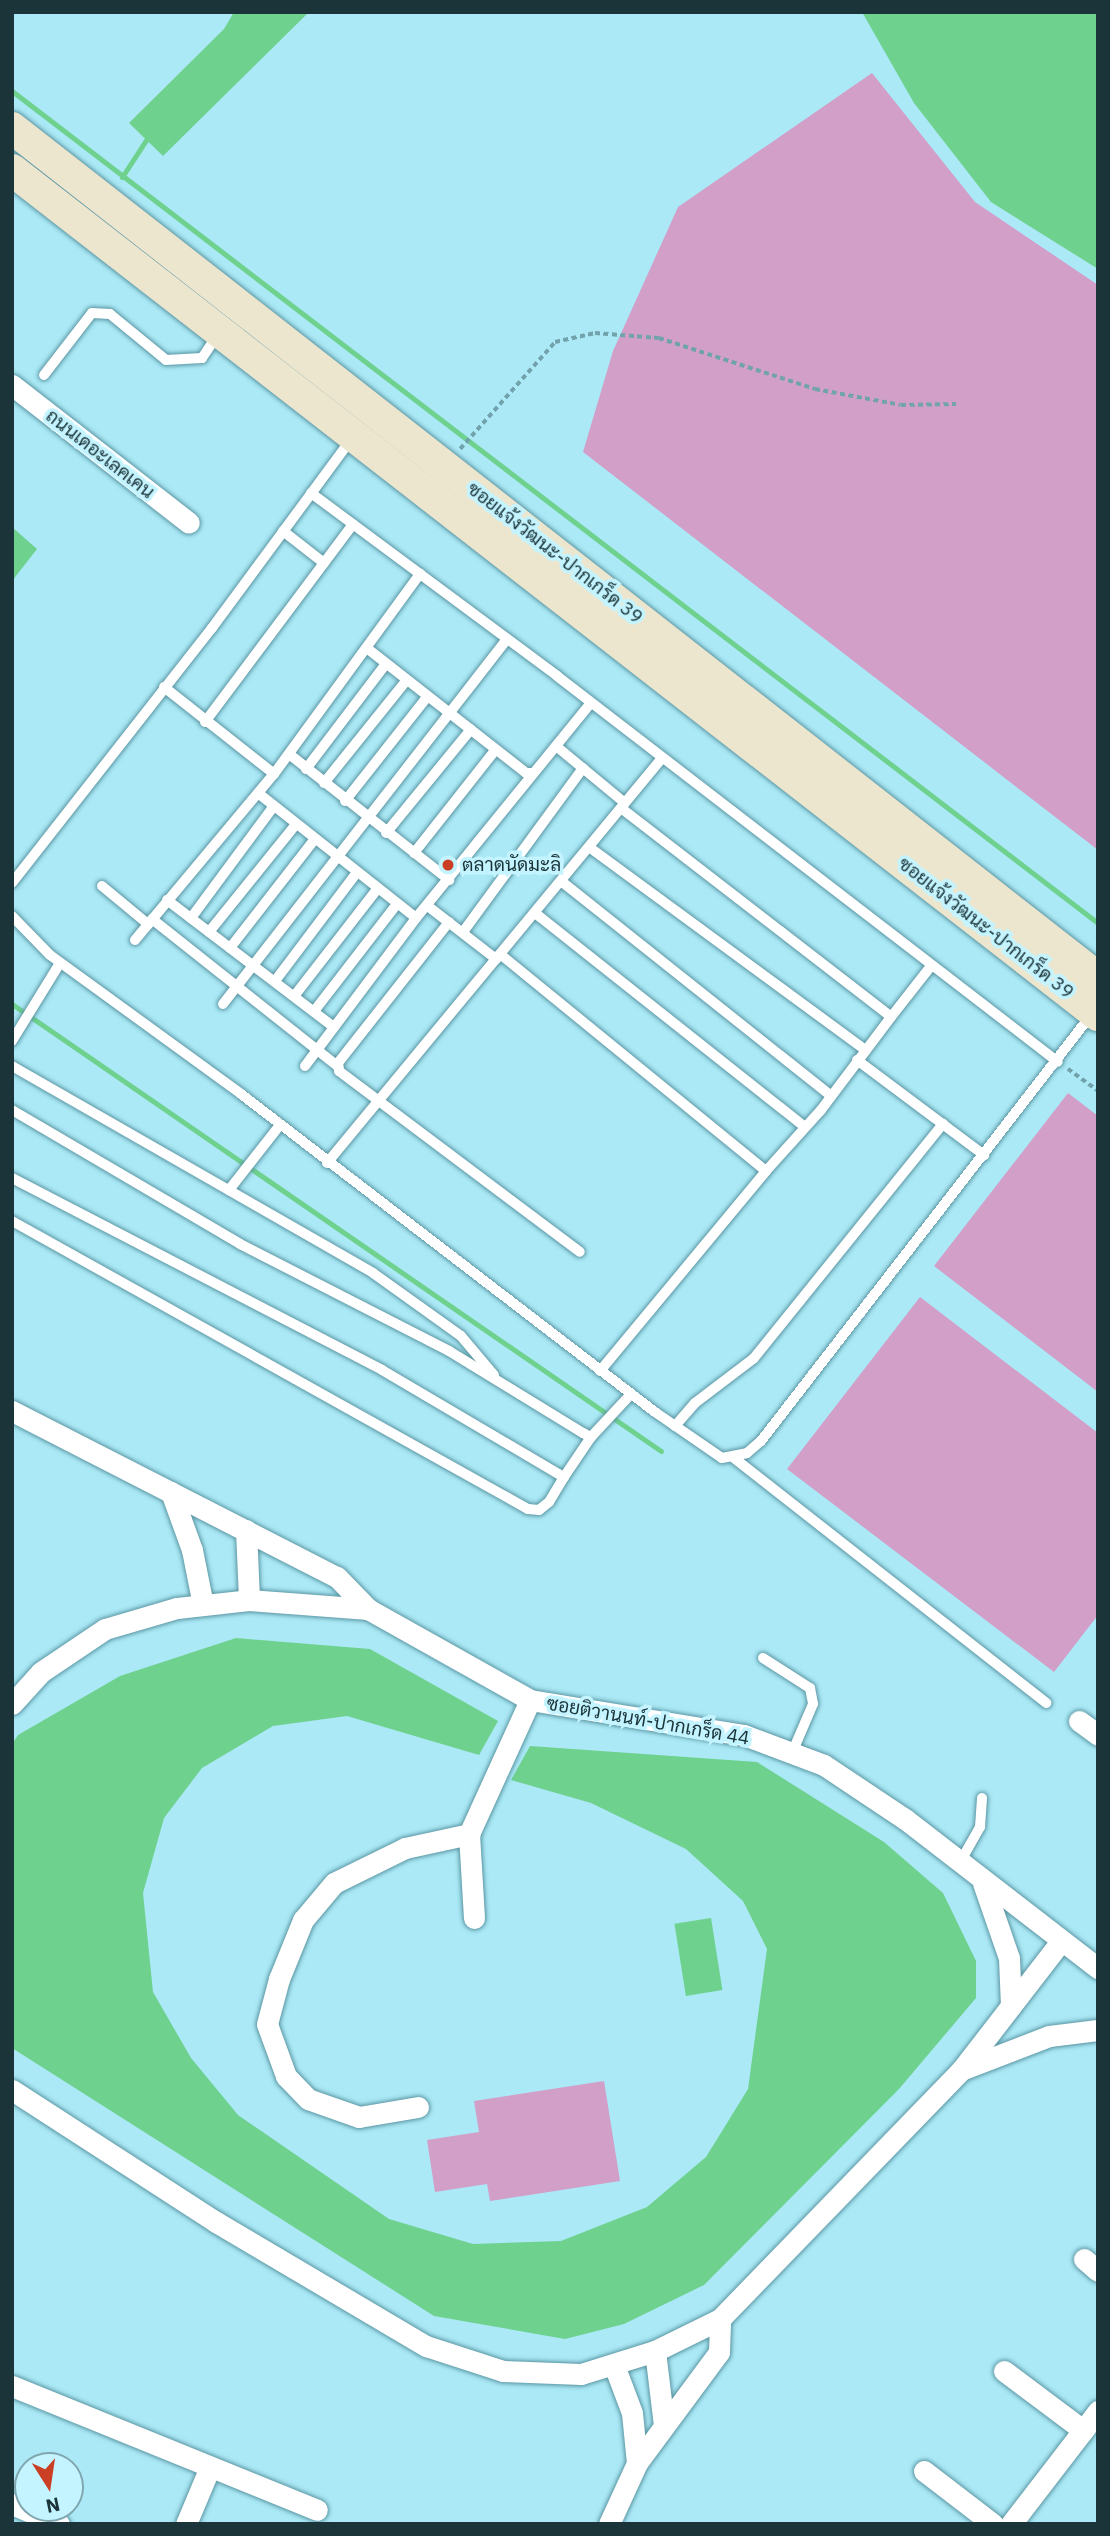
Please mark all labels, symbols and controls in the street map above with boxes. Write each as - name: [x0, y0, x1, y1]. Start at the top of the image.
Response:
- street label: ถนนเดอะเลคเคน: [41, 405, 159, 503]
- street label: ซอยแจ้งวัฒนะ-ปากเกร็ด 39: [463, 477, 647, 629]
- street label: ซอยแจ้งวัฒนะ-ปากเกร็ด 39: [894, 852, 1078, 1004]
- place label: ตลาดนัดมะลิ: [462, 854, 561, 876]
- marker: ตลาดนัดมะลิ: [440, 857, 456, 873]
- street label: ซอยติวานนท์-ปากเกร็ด 44: [545, 1692, 751, 1750]
- north arrow: [14, 2452, 84, 2522]
- text: N: [44, 2492, 62, 2519]

